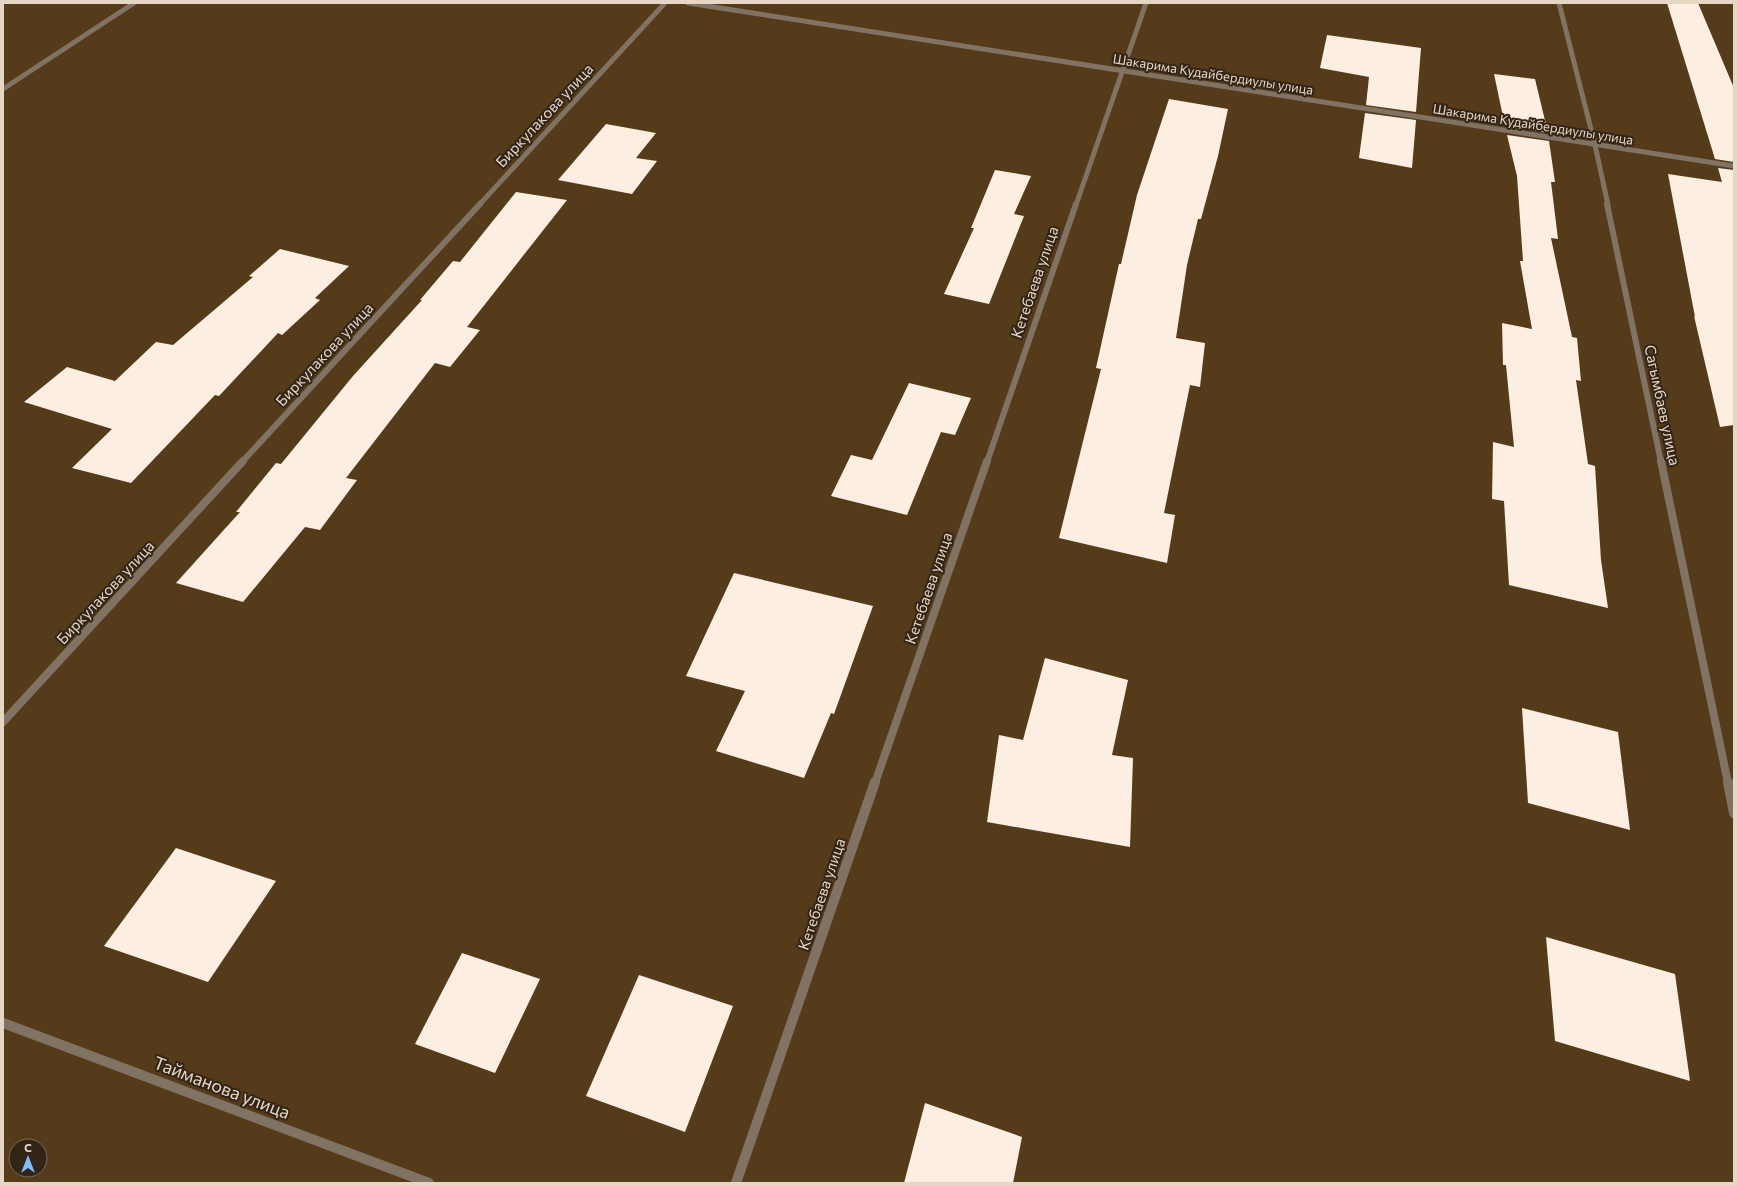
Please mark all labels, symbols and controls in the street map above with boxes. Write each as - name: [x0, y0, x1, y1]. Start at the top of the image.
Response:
- street label: Шакарима Кудайбердиулы улица: [1112, 50, 1314, 98]
- street label: Биркулакова улица: [491, 60, 597, 170]
- street label: Шакарима Кудайбердиулы улица: [1432, 100, 1634, 148]
- street label: Кетебаева улица: [1006, 224, 1062, 340]
- street label: Биркулакова улица: [271, 299, 377, 409]
- street label: Сагымбаев улица: [1641, 343, 1685, 467]
- street label: Кетебаева улица: [900, 530, 956, 646]
- street label: Биркулакова улица: [52, 537, 158, 647]
- street label: Кетебаева улица: [793, 836, 849, 952]
- street label: Тайманова улица: [151, 1051, 293, 1123]
- north arrow: [8, 1138, 48, 1178]
- text: С: [24, 1141, 32, 1154]

